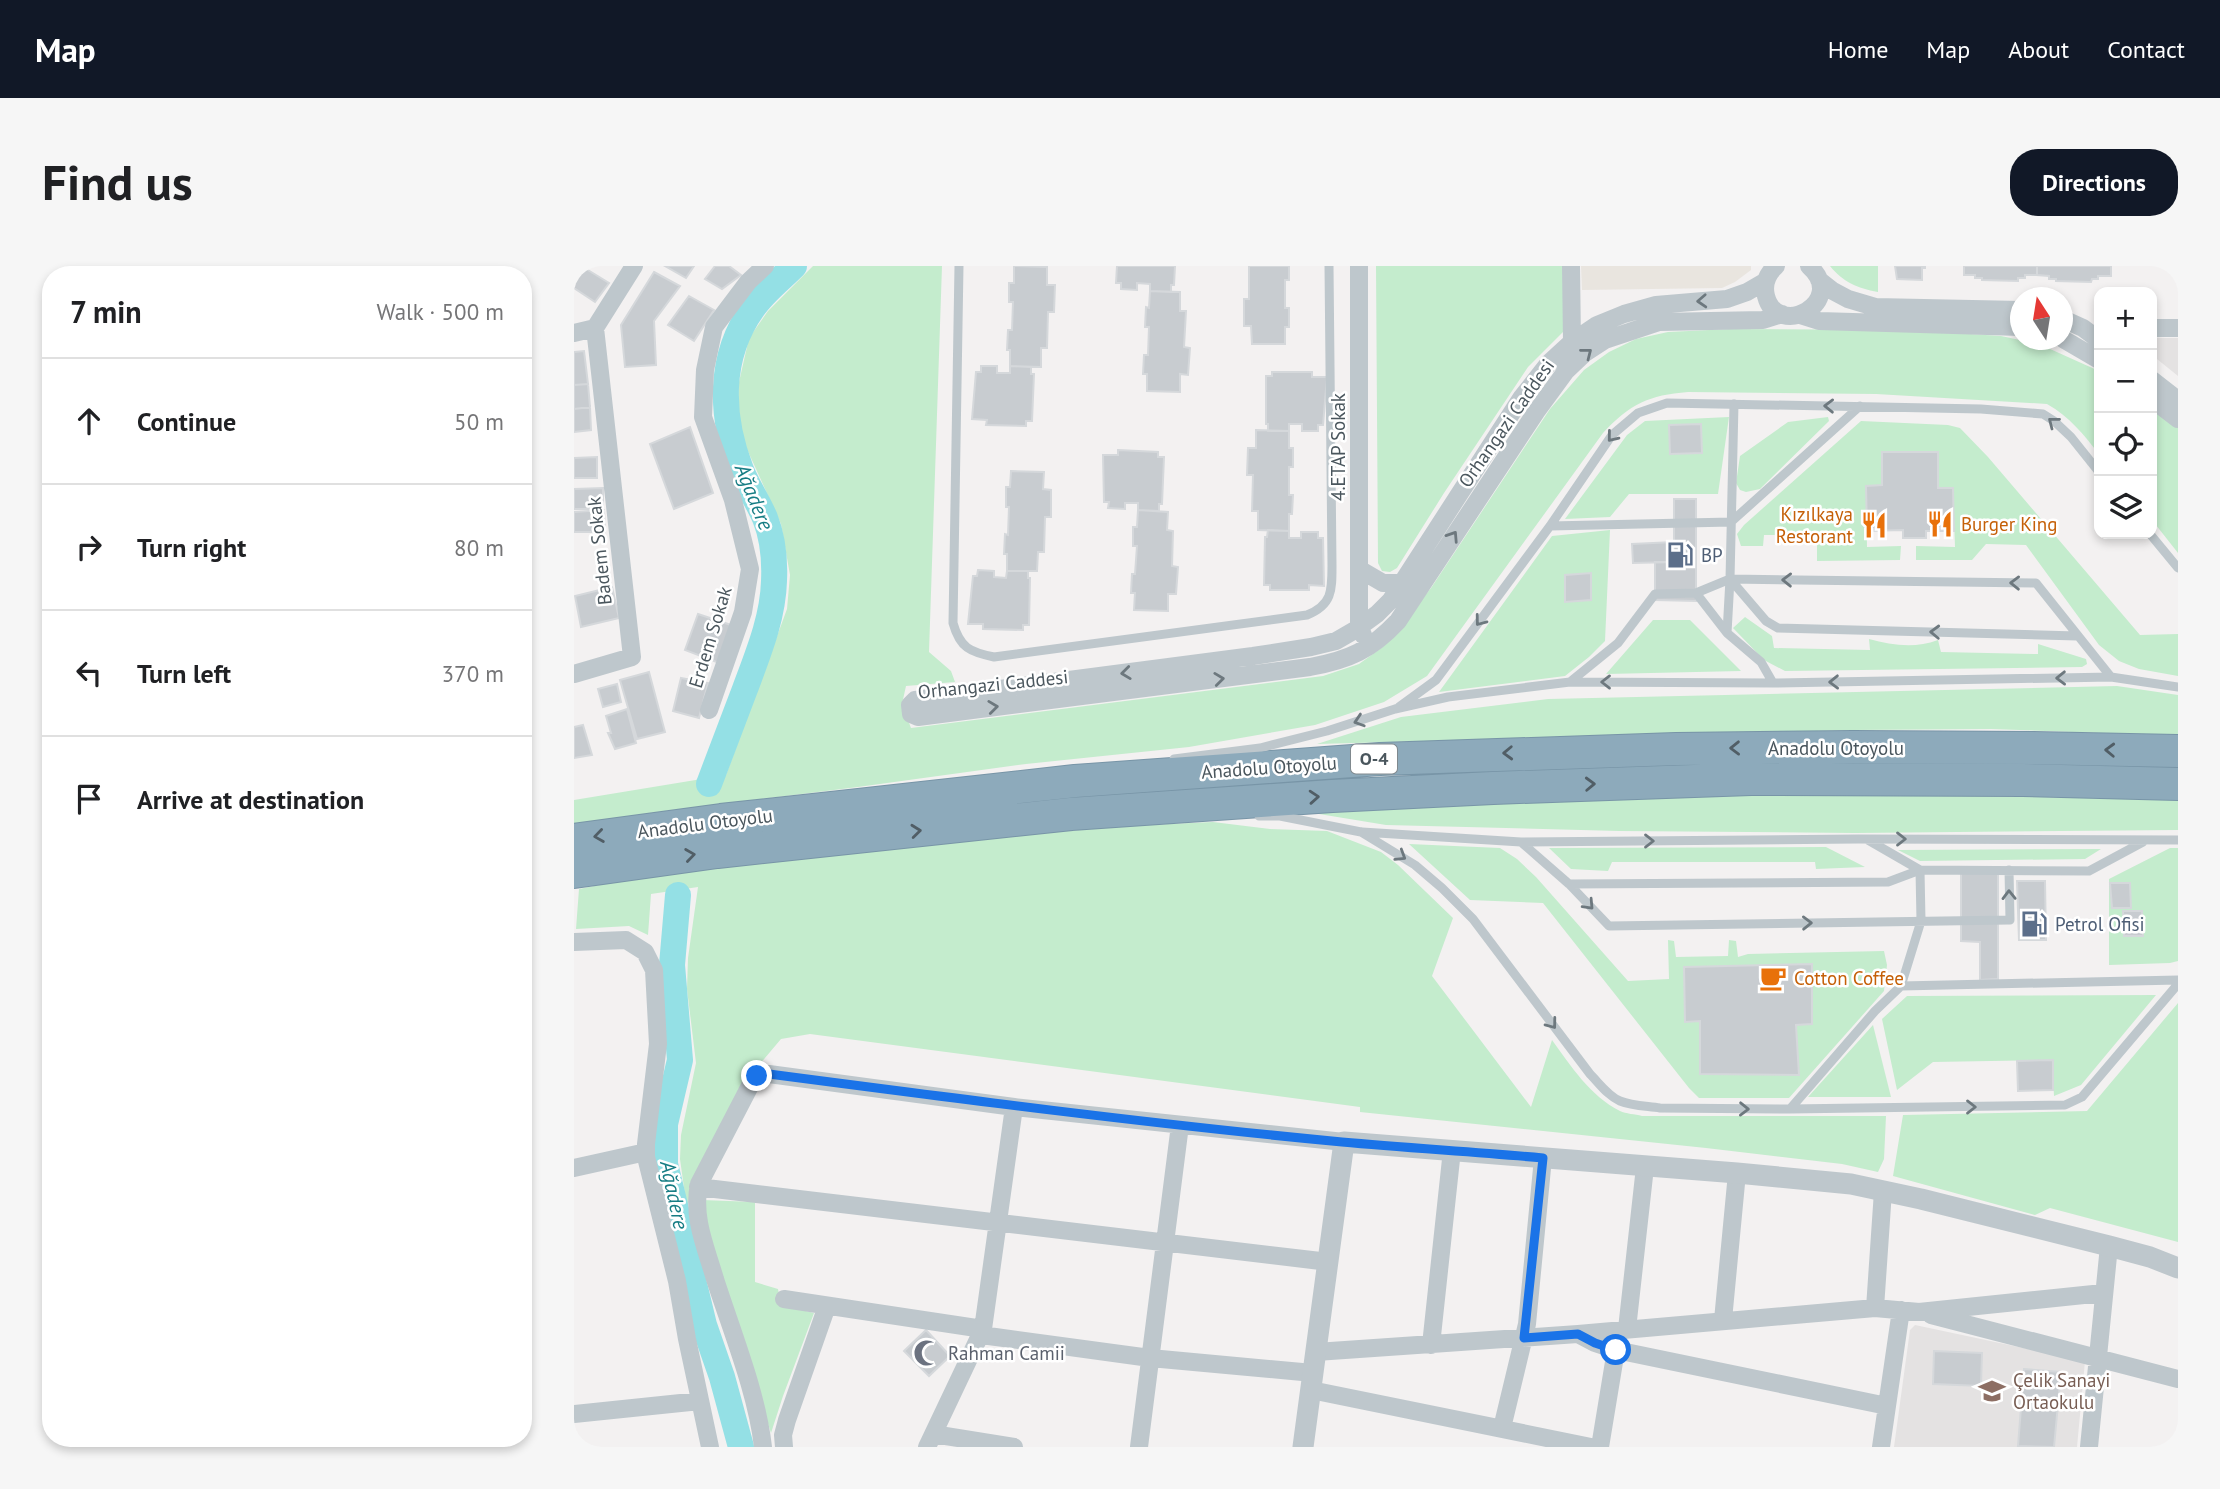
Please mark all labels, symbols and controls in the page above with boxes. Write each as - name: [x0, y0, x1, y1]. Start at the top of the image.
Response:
- text: Map: [35, 28, 96, 71]
- text: Home: [1828, 34, 1888, 65]
- text: Map: [1926, 34, 1970, 65]
- text: About: [2008, 34, 2069, 65]
- text: Contact: [2107, 34, 2185, 65]
- button: Directions: [2010, 149, 2178, 216]
- text: Find us: [42, 150, 193, 214]
- north arrow: [2010, 287, 2073, 350]
- map controls: [2094, 287, 2157, 539]
- button: +: [2094, 287, 2157, 350]
- text: 7 min: [70, 292, 142, 331]
- one-way arrow: [1696, 294, 1707, 309]
- text: Walk · 500 m: [377, 297, 504, 326]
- one-way arrow: [1579, 349, 1591, 362]
- button: −: [2094, 350, 2157, 413]
- street label: Orhangazi Caddesi: [1453, 354, 1559, 492]
- street label: 4.ETAP Sokak: [1326, 393, 1350, 501]
- one-way arrow: [1823, 398, 1834, 413]
- icon: ahead: [70, 402, 108, 440]
- text: Continue: [137, 405, 236, 438]
- text: 50 m: [454, 407, 504, 436]
- button: locate: [2094, 413, 2157, 476]
- one-way arrow: [2048, 417, 2061, 430]
- one-way arrow: [1608, 429, 1621, 441]
- water label: Ağadere: [729, 459, 780, 534]
- button: layers: [2094, 476, 2157, 539]
- street label: Badem Sokak: [581, 496, 617, 606]
- place label: Kızılkaya Restorant: [1776, 502, 1854, 548]
- restaurant icon: Burger King: [1925, 509, 1955, 539]
- restaurant icon: Kızılkaya Restorant: [1859, 510, 1889, 540]
- place label: Burger King: [1961, 512, 2057, 536]
- icon: right: [70, 528, 108, 566]
- text: Turn right: [137, 531, 246, 564]
- one-way arrow: [1445, 531, 1458, 544]
- text: 80 m: [454, 533, 504, 562]
- fuel station icon: BP: [1665, 540, 1695, 570]
- place label: BP: [1701, 543, 1723, 567]
- one-way arrow: [1782, 572, 1792, 588]
- one-way arrow: [2009, 575, 2020, 591]
- street label: Erdem Sokak: [683, 583, 737, 691]
- one-way arrow: [1475, 613, 1488, 626]
- one-way arrow: [1929, 624, 1940, 639]
- icon: left: [70, 654, 108, 692]
- text: Turn left: [137, 657, 231, 690]
- text: 370 m: [442, 659, 504, 688]
- street label: Orhangazi Caddesi: [917, 664, 1069, 704]
- one-way arrow: [1120, 665, 1132, 680]
- one-way arrow: [2056, 670, 2066, 686]
- one-way arrow: [1213, 671, 1225, 686]
- one-way arrow: [1601, 674, 1611, 690]
- one-way arrow: [1828, 674, 1839, 690]
- one-way arrow: [987, 699, 999, 714]
- one-way arrow: [1353, 713, 1365, 727]
- street label: Anadolu Otoyolu: [1768, 736, 1904, 760]
- one-way arrow: [1730, 740, 1740, 756]
- one-way arrow: [2104, 742, 2115, 757]
- road number: O-4: [1351, 744, 1397, 774]
- one-way arrow: [1502, 746, 1513, 761]
- street label: Anadolu Otoyolu: [1200, 750, 1338, 784]
- one-way arrow: [1585, 777, 1596, 792]
- icon: arrive: [70, 780, 108, 818]
- text: Arrive at destination: [137, 783, 364, 816]
- one-way arrow: [1309, 790, 1320, 805]
- street label: Anadolu Otoyolu: [636, 803, 774, 843]
- one-way arrow: [911, 824, 922, 839]
- one-way arrow: [593, 829, 604, 844]
- one-way arrow: [1896, 832, 1907, 847]
- one-way arrow: [1644, 833, 1655, 849]
- one-way arrow: [684, 848, 696, 863]
- one-way arrow: [1393, 848, 1406, 861]
- one-way arrow: [2002, 889, 2017, 900]
- one-way arrow: [1581, 897, 1593, 910]
- fuel station icon: Petrol Ofisi: [2019, 909, 2049, 939]
- place label: Petrol Ofisi: [2055, 912, 2145, 936]
- one-way arrow: [1803, 915, 1813, 931]
- cafe icon: Cotton Coffee: [1758, 963, 1788, 993]
- place label: Cotton Coffee: [1794, 966, 1904, 990]
- one-way arrow: [1544, 1016, 1557, 1029]
- route end: [741, 1060, 772, 1091]
- one-way arrow: [1966, 1099, 1977, 1115]
- one-way arrow: [1739, 1101, 1749, 1117]
- water label: Ağadere: [654, 1157, 695, 1232]
- route start: [1600, 1334, 1631, 1365]
- mosque icon: Rahman Camii: [912, 1338, 942, 1368]
- place label: Rahman Camii: [948, 1341, 1065, 1365]
- place label: Çelik Sanayi Ortaokulu: [2013, 1368, 2110, 1414]
- school or university icon: Çelik Sanayi Ortaokulu: [1977, 1376, 2007, 1406]

